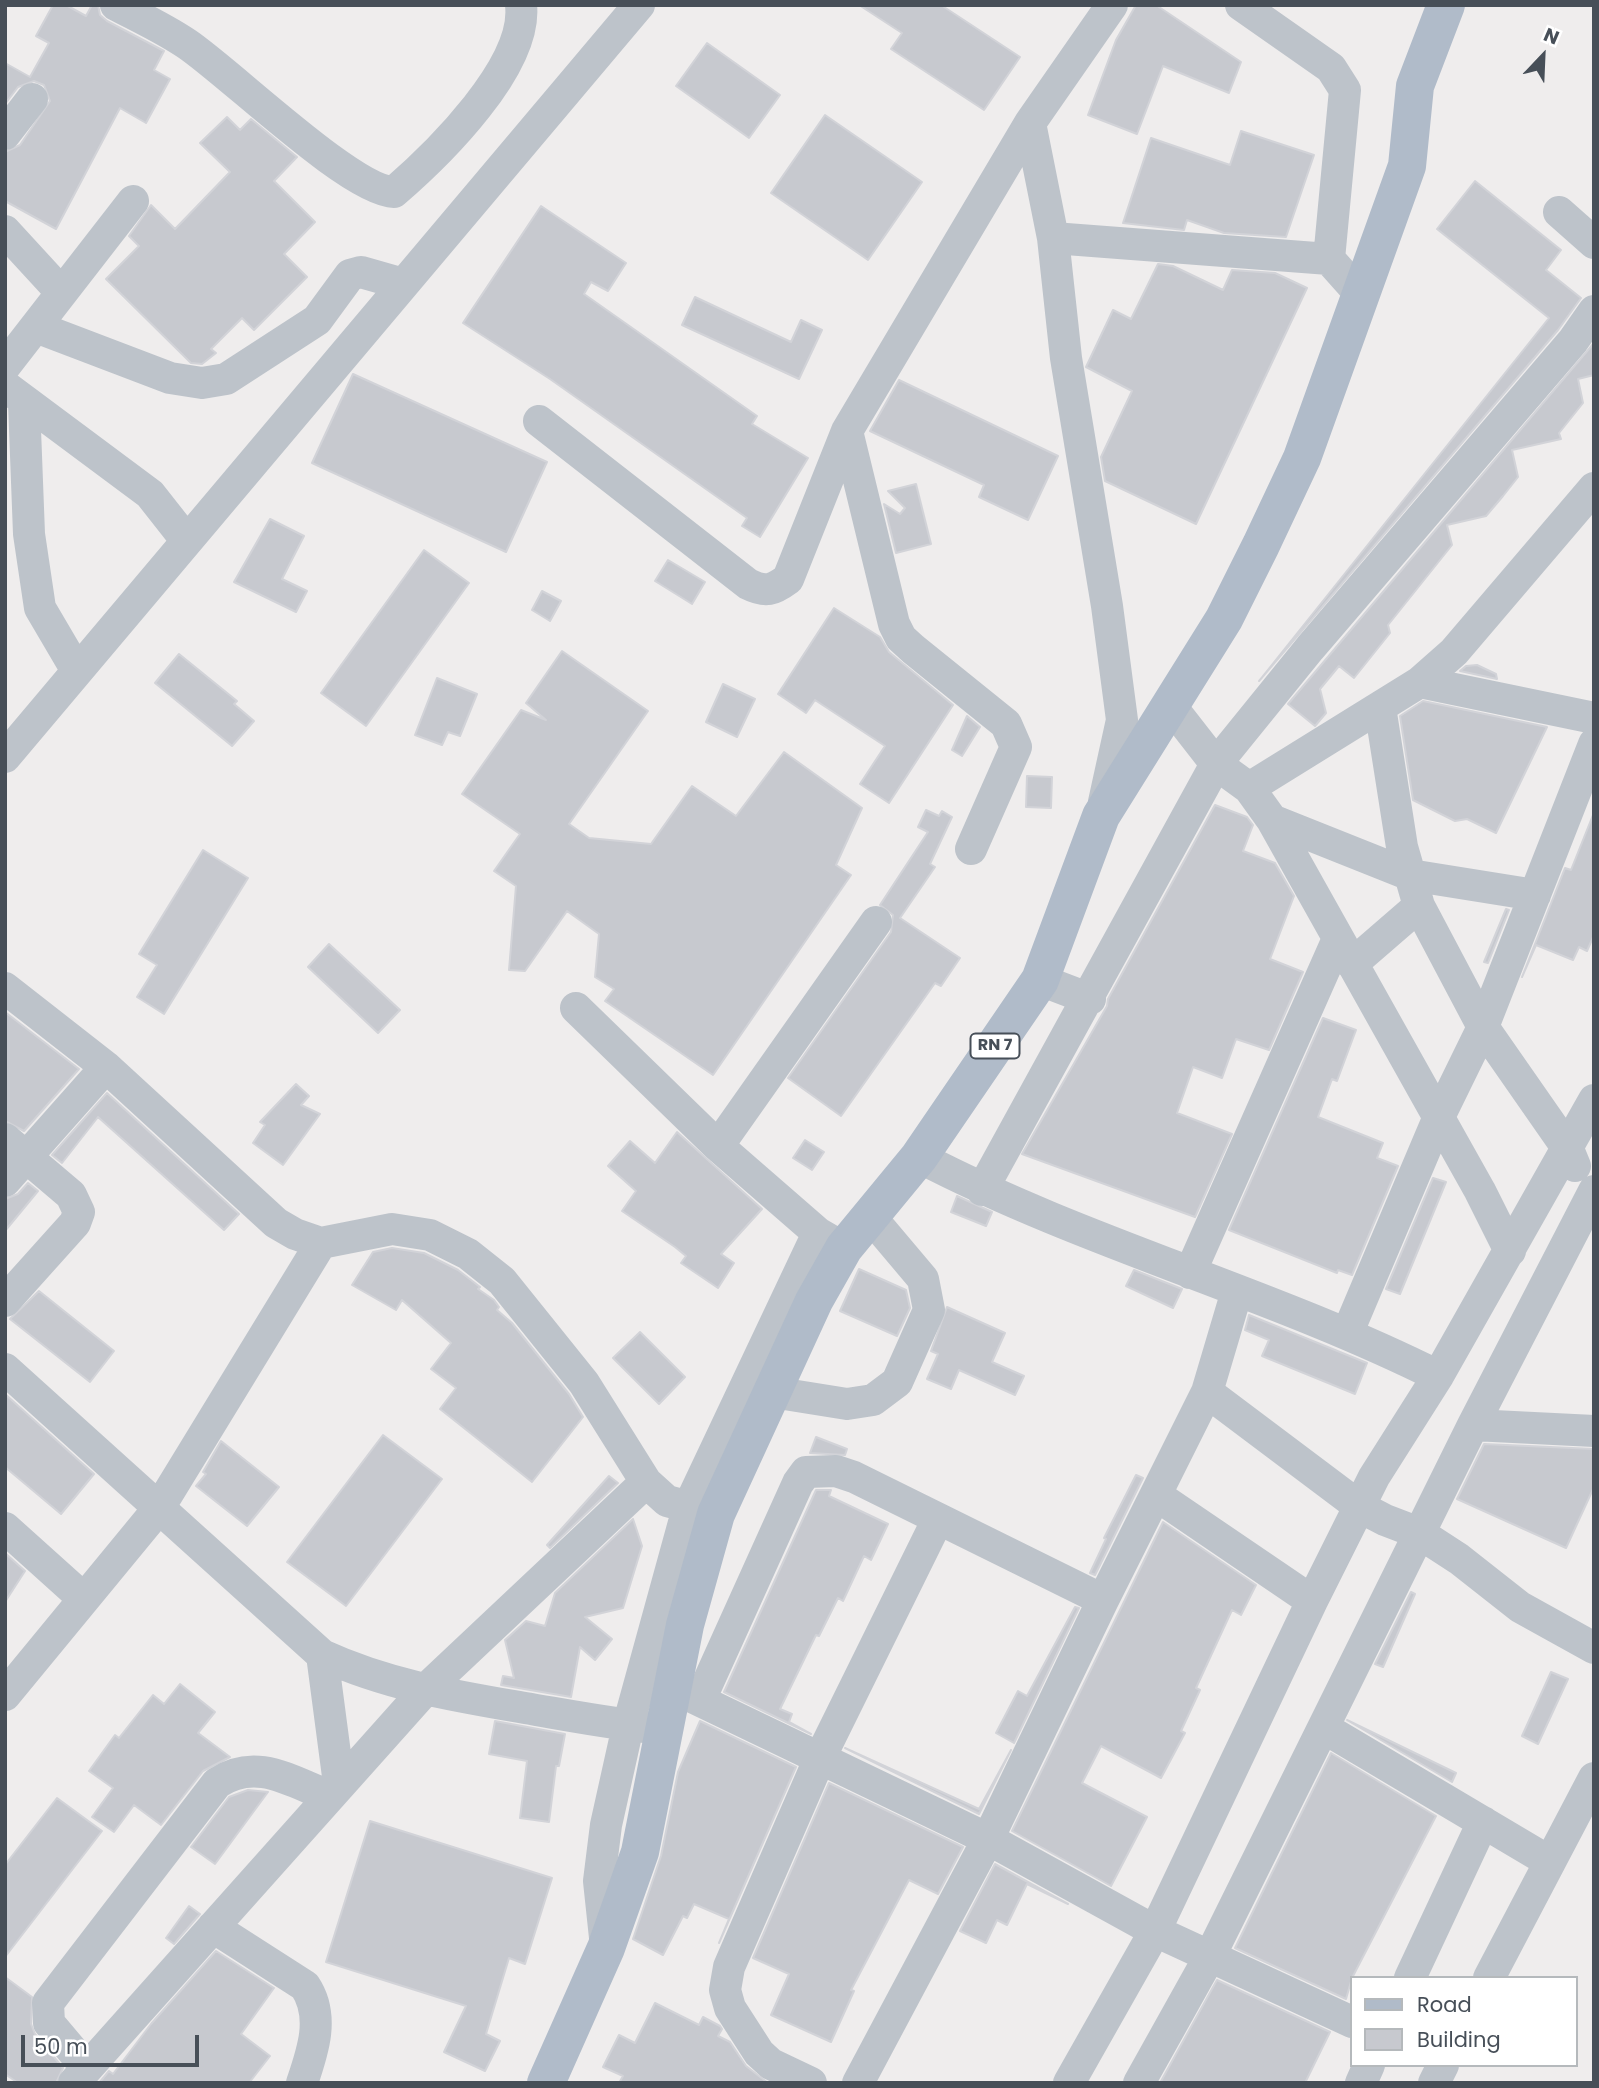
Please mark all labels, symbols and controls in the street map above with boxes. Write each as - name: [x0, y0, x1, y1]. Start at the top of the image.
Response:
- north arrow: [1508, 21, 1578, 91]
- text: N: [1540, 21, 1563, 51]
- road number: RN 7: [970, 1034, 1020, 1058]
- legend: [1350, 1976, 1578, 2067]
- text: Road: [1417, 1990, 1472, 2019]
- scale bar: [24, 2022, 203, 2066]
- text: Building: [1417, 2025, 1501, 2054]
- text: 50 m: [34, 2032, 88, 2061]

